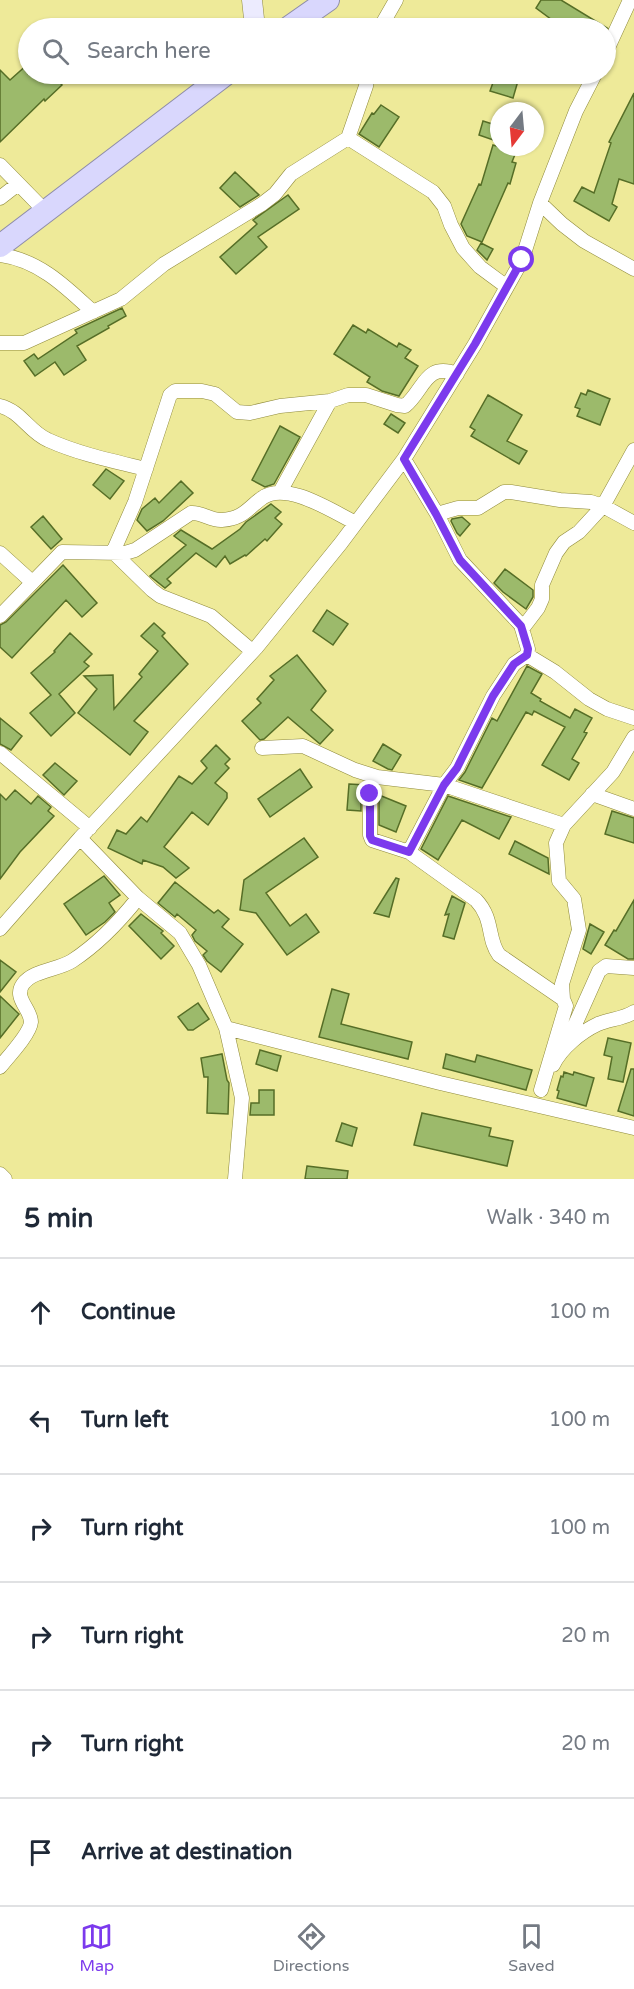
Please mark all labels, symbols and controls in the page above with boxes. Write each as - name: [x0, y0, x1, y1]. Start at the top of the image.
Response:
- search box: [18, 18, 616, 84]
- icon: search: [39, 35, 72, 68]
- text: Search here: [87, 38, 211, 64]
- north arrow: [490, 102, 544, 156]
- route start: [508, 246, 534, 272]
- route end: [356, 780, 382, 806]
- text: 5 min: [24, 1203, 93, 1234]
- text: Walk · 340 m: [487, 1206, 610, 1230]
- icon: ahead: [24, 1296, 57, 1329]
- text: Continue: [81, 1299, 176, 1325]
- text: 100 m: [549, 1300, 610, 1324]
- icon: left: [24, 1404, 57, 1437]
- text: Turn left: [81, 1407, 169, 1433]
- text: 100 m: [549, 1408, 610, 1432]
- icon: right: [24, 1512, 57, 1545]
- text: Turn right: [81, 1515, 183, 1541]
- text: 100 m: [549, 1516, 610, 1540]
- icon: right: [24, 1620, 57, 1653]
- text: Turn right: [81, 1623, 183, 1649]
- text: 20 m: [561, 1624, 610, 1648]
- icon: right: [24, 1728, 57, 1761]
- text: Turn right: [81, 1731, 183, 1757]
- text: 20 m: [561, 1732, 610, 1756]
- icon: arrive: [24, 1836, 57, 1869]
- text: Arrive at destination: [81, 1839, 292, 1865]
- tab: Map: [79, 1920, 114, 1976]
- tab: Directions: [273, 1920, 349, 1976]
- tab: Saved: [508, 1920, 555, 1976]

